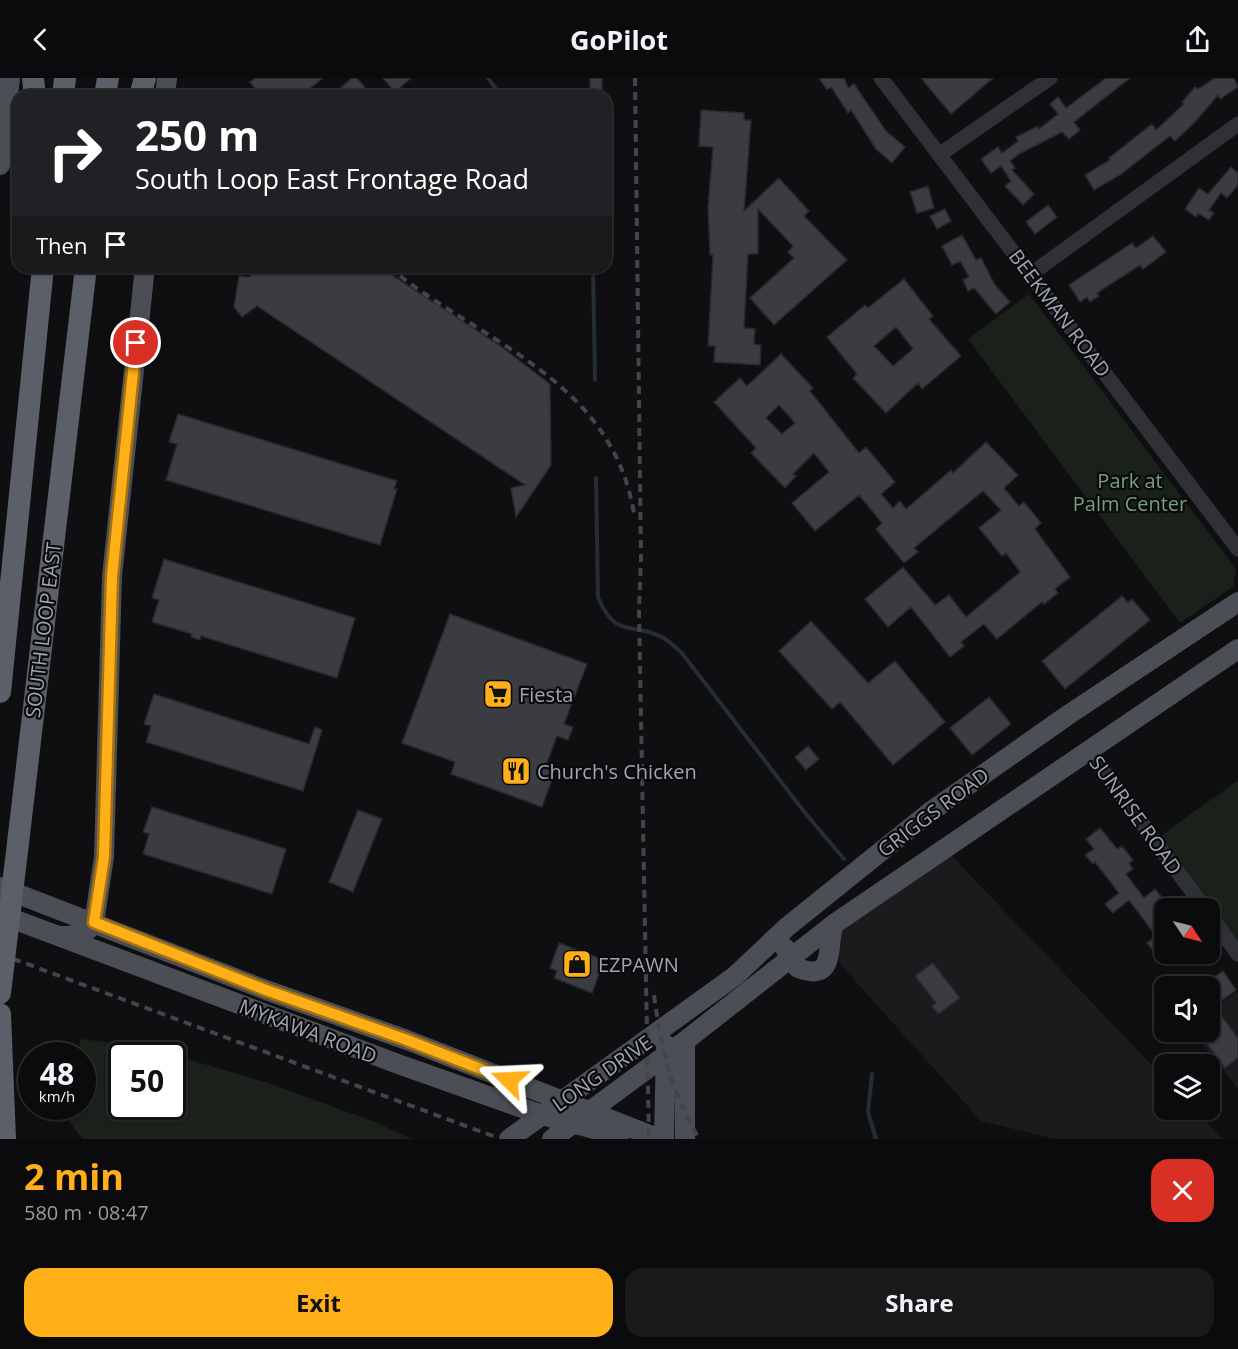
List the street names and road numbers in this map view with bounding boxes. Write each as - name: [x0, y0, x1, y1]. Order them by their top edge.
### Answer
- street label: BEEKMAN ROAD: [1003, 244, 1117, 382]
- street label: SOUTH LOOP EAST: [19, 541, 67, 719]
- street label: SUNRISE ROAD: [1084, 750, 1188, 880]
- street label: GRIGGS ROAD: [872, 761, 994, 863]
- street label: MYKAWA ROAD: [235, 992, 381, 1070]
- street label: LONG DRIVE: [547, 1029, 657, 1117]

